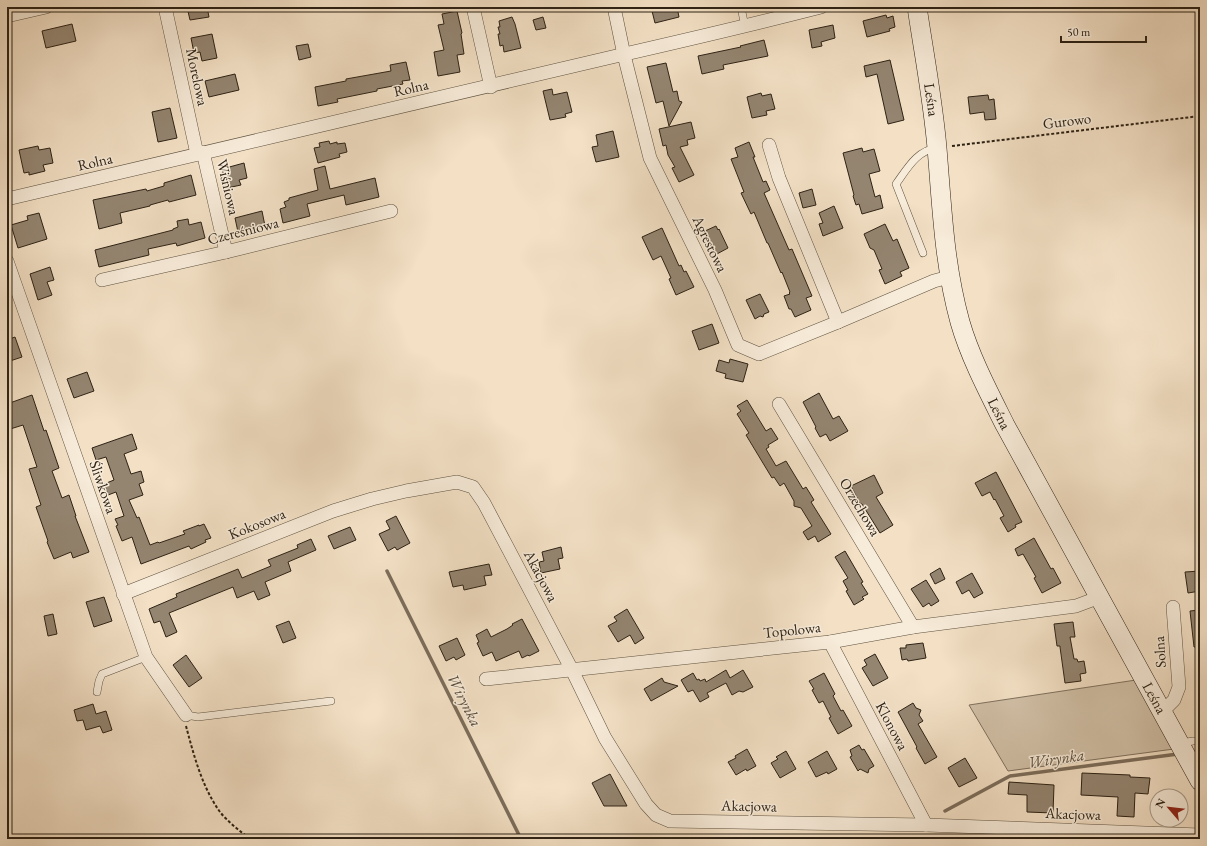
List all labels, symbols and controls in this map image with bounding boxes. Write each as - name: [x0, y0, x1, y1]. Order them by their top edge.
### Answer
- scale bar: [1061, 18, 1146, 44]
- text: 50 m: [1067, 24, 1091, 40]
- street label: Morelowa: [182, 46, 213, 107]
- street label: Rolna: [392, 74, 430, 101]
- street label: Leśna: [920, 82, 944, 118]
- street label: Gurowo: [1042, 108, 1092, 133]
- street label: Rolna: [76, 148, 114, 175]
- street label: Wiśniowa: [213, 157, 244, 217]
- street label: Agrestowa: [688, 212, 732, 275]
- street label: Czereśniowa: [205, 213, 280, 249]
- street label: Leśna: [984, 394, 1016, 433]
- street label: Śliwkowa: [86, 458, 121, 516]
- street label: Orzechowa: [836, 474, 885, 539]
- street label: Kokosowa: [225, 503, 288, 544]
- street label: Akacjowa: [519, 546, 563, 605]
- street label: Topolowa: [762, 617, 822, 642]
- street label: Solna: [1149, 636, 1170, 669]
- water label: Wirynka: [442, 670, 487, 730]
- street label: Leśna: [1139, 678, 1171, 717]
- street label: Klonowa: [872, 698, 913, 753]
- water label: Wirynka: [1026, 744, 1086, 773]
- north arrow: [1149, 788, 1189, 828]
- street label: Akacjowa: [720, 795, 777, 815]
- text: N: [1152, 796, 1168, 811]
- street label: Akacjowa: [1044, 803, 1101, 824]

